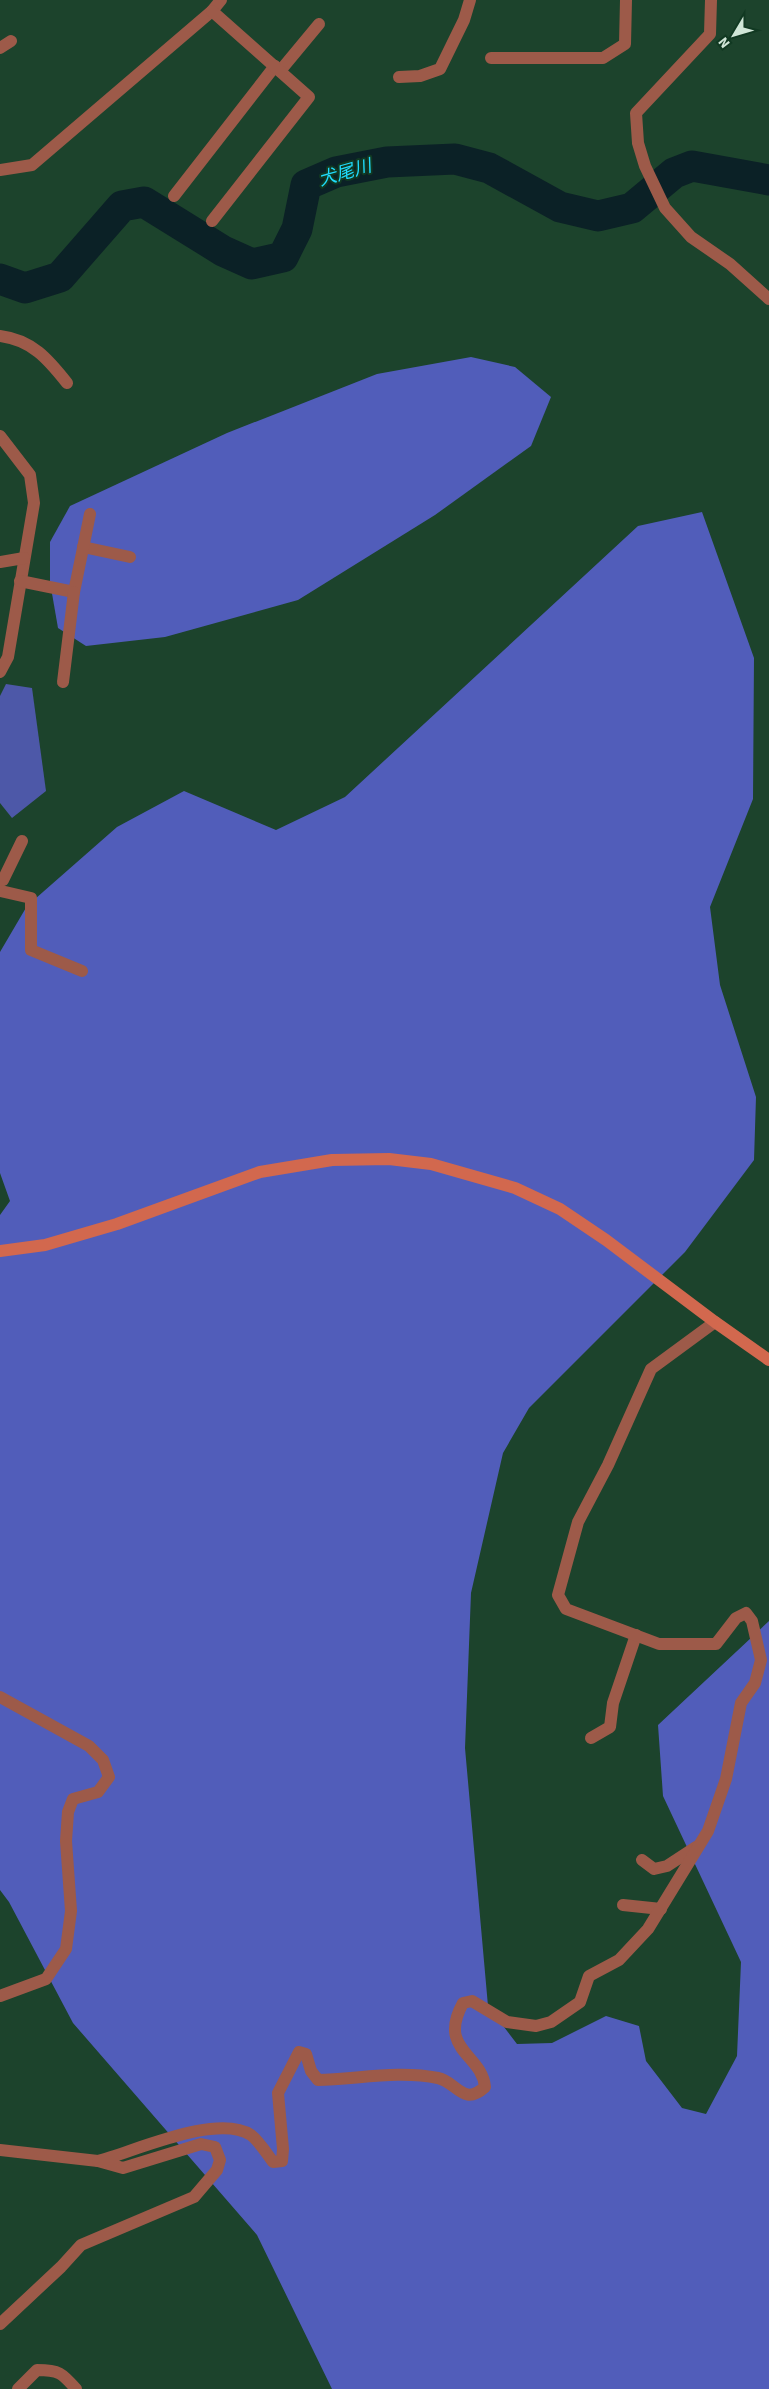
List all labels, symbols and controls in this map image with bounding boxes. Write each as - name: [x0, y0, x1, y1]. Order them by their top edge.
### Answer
- north arrow: [709, 10, 759, 60]
- text: N: [714, 33, 735, 52]
- water label: 犬尾川: [316, 153, 376, 192]

